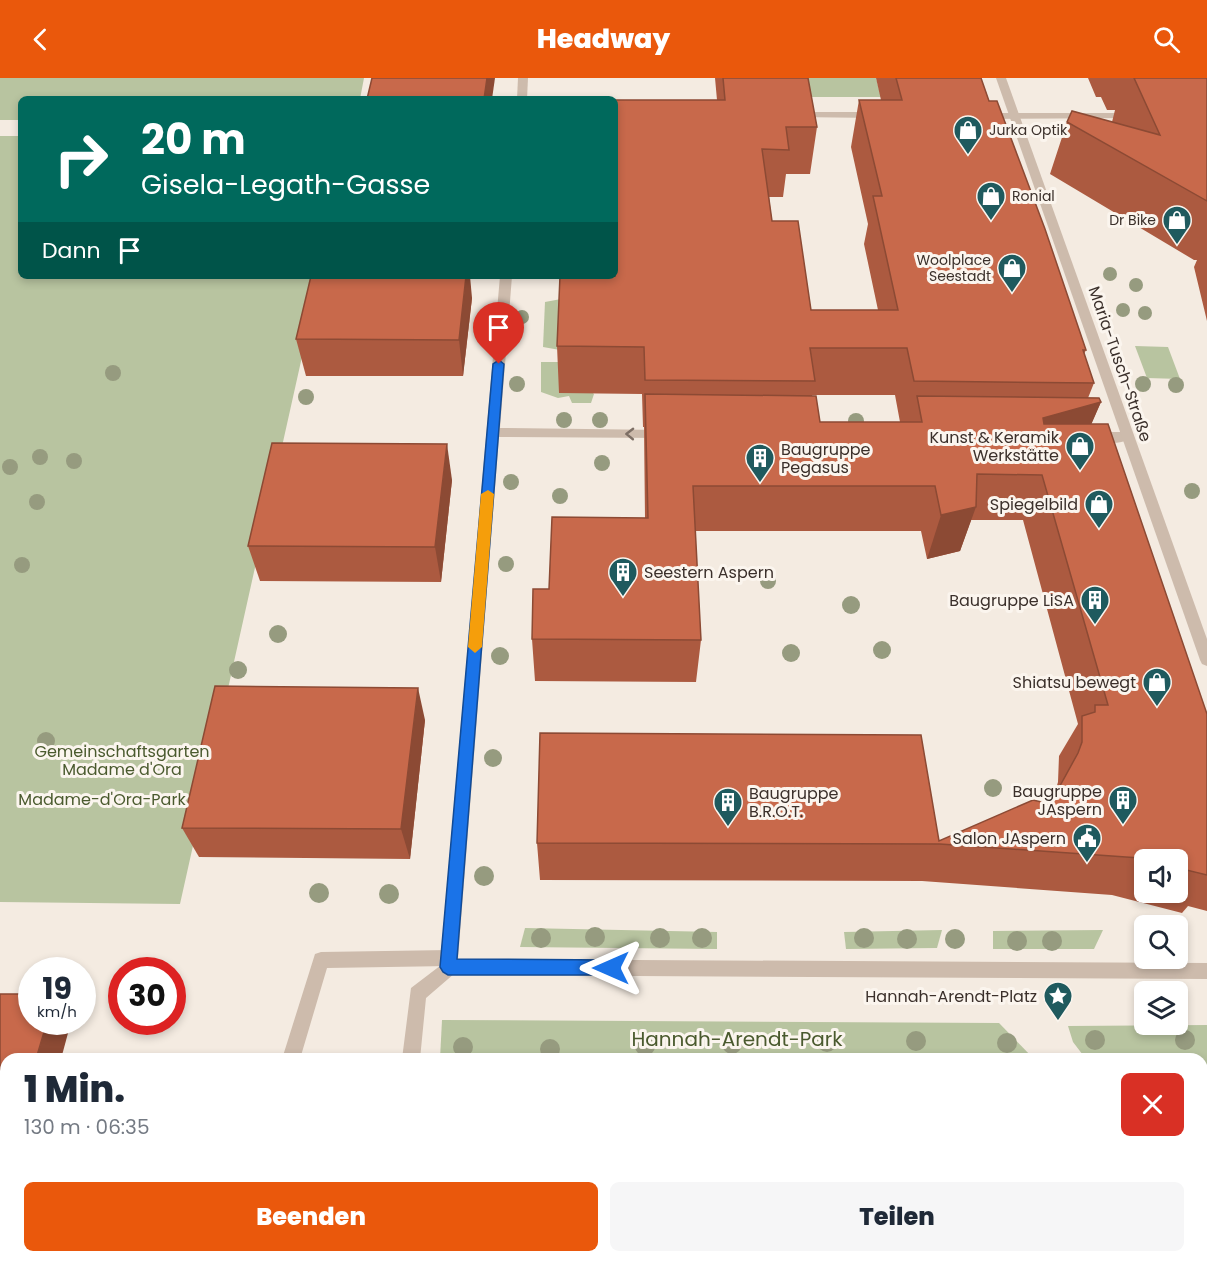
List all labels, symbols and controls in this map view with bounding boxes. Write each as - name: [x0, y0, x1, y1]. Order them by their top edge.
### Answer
- text: Headway: [537, 20, 670, 57]
- icon: back: [24, 23, 57, 56]
- icon: search: [1150, 23, 1183, 56]
- text: 20 m: [141, 110, 246, 169]
- shop icon: Jurka Optik: [952, 114, 984, 156]
- icon: right: [42, 120, 120, 198]
- place label: Jurka Optik: [989, 120, 1068, 140]
- text: Gisela-Legath-Gasse: [141, 166, 430, 203]
- shop icon: Ronial: [975, 180, 1007, 222]
- place label: Ronial: [1012, 186, 1055, 206]
- shop icon: Dr Bike: [1161, 204, 1193, 246]
- place label: Dr Bike: [1109, 210, 1156, 230]
- icon: arrive: [113, 234, 146, 267]
- text: Dann: [42, 235, 101, 266]
- place label: Woolplace Seestadt: [916, 250, 991, 286]
- shop icon: Woolplace Seestadt: [996, 252, 1028, 294]
- street label: Maria-Tusch-Straße: [1083, 283, 1157, 445]
- pin: [473, 302, 524, 364]
- icon: arrive: [482, 311, 515, 344]
- place label: Kunst & Keramik Werkstätte: [929, 426, 1060, 467]
- one-way arrow: [626, 427, 635, 440]
- shop icon: Kunst & Keramik Werkstätte: [1064, 430, 1096, 472]
- place label: Baugruppe Pegasus: [781, 438, 871, 479]
- building icon: Baugruppe Pegasus: [744, 442, 776, 484]
- shop icon: Spiegelbild: [1083, 488, 1115, 530]
- place label: Spiegelbild: [990, 493, 1078, 516]
- building icon: Seestern Aspern: [607, 556, 639, 598]
- place label: Seestern Aspern: [644, 561, 774, 584]
- building icon: Baugruppe LiSA: [1079, 584, 1111, 626]
- place label: Baugruppe LiSA: [949, 589, 1074, 612]
- shop icon: Shiatsu bewegt: [1141, 666, 1173, 708]
- place label: Shiatsu bewegt: [1013, 671, 1136, 694]
- park label: Gemeinschaftsgarten Madame d'Ora: [34, 740, 210, 781]
- place label: Baugruppe JAspern: [1013, 780, 1102, 821]
- place label: Baugruppe B.R.O.T.: [749, 782, 839, 823]
- building icon: Baugruppe JAspern: [1107, 784, 1139, 826]
- building icon: Baugruppe B.R.O.T.: [712, 786, 744, 828]
- park label: Madame-d'Ora-Park: [18, 788, 186, 811]
- public building icon: Salon JAspern: [1071, 822, 1103, 864]
- place label: Salon JAspern: [953, 827, 1066, 850]
- map controls: [1134, 849, 1188, 1035]
- button: sound: [1134, 849, 1188, 903]
- button: search: [1134, 915, 1188, 969]
- position arrow: [579, 936, 643, 1000]
- speed limit sign: 30: [108, 957, 186, 1035]
- text: 19: [42, 967, 72, 1010]
- place icon: Hannah-Arendt-Platz: [1042, 980, 1074, 1022]
- button: layers: [1134, 981, 1188, 1035]
- place label: Hannah-Arendt-Platz: [865, 985, 1037, 1008]
- text: km/h: [37, 1001, 77, 1022]
- park label: Hannah-Arendt-Park: [631, 1025, 843, 1053]
- text: 1 Min.: [24, 1064, 125, 1115]
- button: close: [1121, 1073, 1184, 1136]
- text: 130 m · 06:35: [24, 1113, 149, 1141]
- button: Beenden: [24, 1182, 598, 1251]
- button: Teilen: [610, 1182, 1184, 1251]

